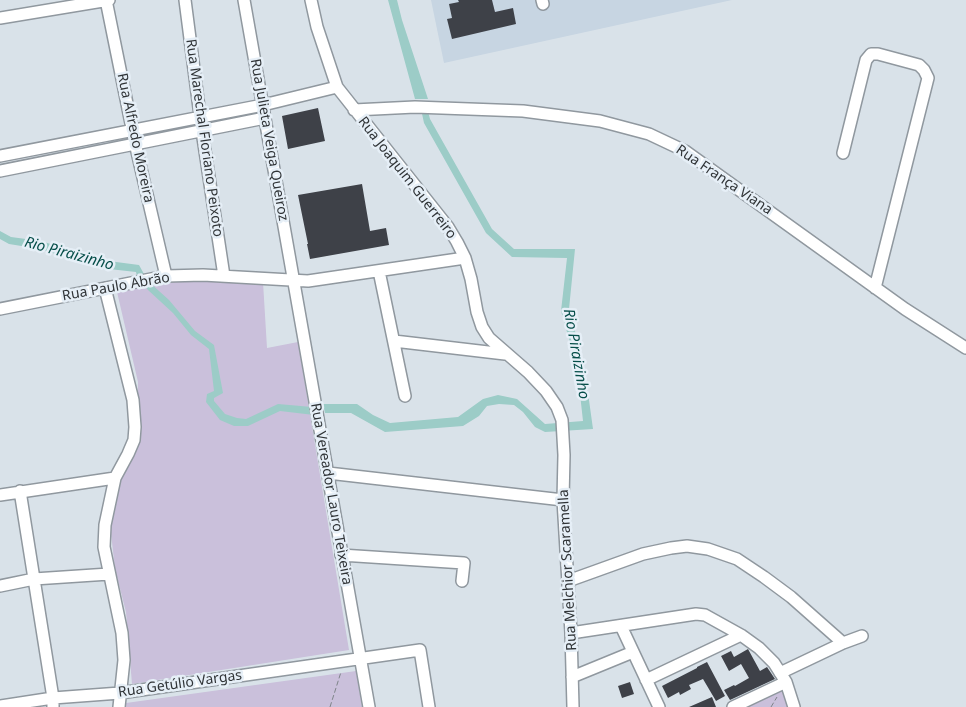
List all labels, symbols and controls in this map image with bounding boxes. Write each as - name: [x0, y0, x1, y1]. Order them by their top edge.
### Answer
- street label: Rua Marechal Floriano Peixoto: [182, 38, 226, 238]
- street label: Rua Julieta Veiga Queiroz: [246, 58, 292, 222]
- street label: Rua Alfredo Moreira: [113, 72, 157, 204]
- street label: Rua Joaquim Guerreiro: [354, 114, 460, 242]
- street label: Rua França Viana: [673, 142, 775, 218]
- water label: Rio Piraizinho: [22, 233, 116, 275]
- street label: Rua Paulo Abrão: [61, 269, 171, 305]
- water label: Rio Piraizinho: [559, 307, 593, 401]
- street label: Rua Vereador Lauro Teixeira: [307, 402, 355, 586]
- street label: Rua Melchior Scaramella: [555, 489, 581, 651]
- street label: Rua Getúlio Vargas: [117, 667, 243, 701]

